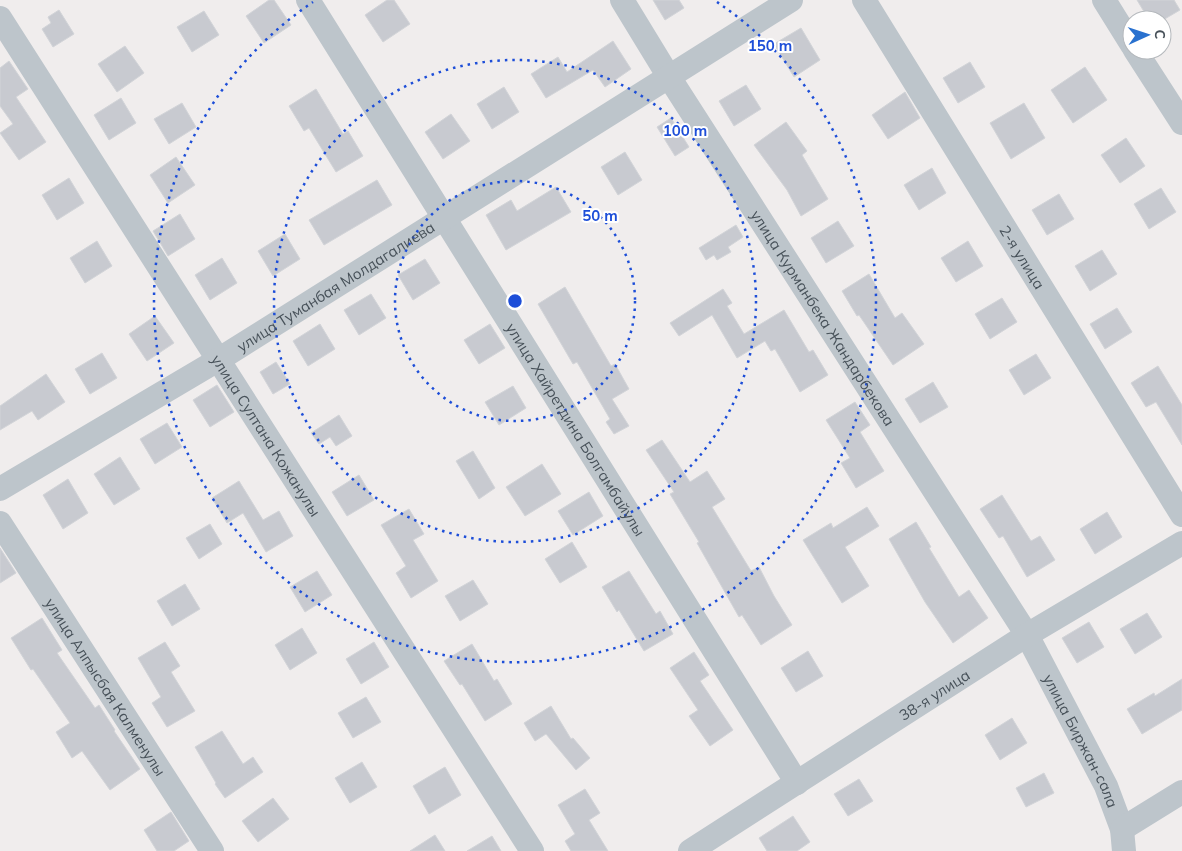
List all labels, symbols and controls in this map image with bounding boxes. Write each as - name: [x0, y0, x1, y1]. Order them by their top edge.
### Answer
- north arrow: [1122, 10, 1172, 60]
- text: С: [1151, 29, 1169, 40]
- text: 150 m: [748, 36, 792, 55]
- text: 100 m: [663, 121, 707, 140]
- text: 50 m: [582, 206, 618, 225]
- street label: улица Курманбека Жандарбекова: [747, 206, 900, 429]
- street label: улица Туманбая Молдагалиева: [233, 217, 438, 355]
- street label: 2-я улица: [996, 222, 1049, 292]
- centre of rings: [506, 292, 524, 310]
- street label: улица Хайретдина Болгамбайулы: [502, 319, 650, 539]
- street label: улица Султана Кожанулы: [208, 351, 325, 520]
- street label: улица Алпысбая Калменулы: [41, 594, 170, 779]
- street label: 38-я улица: [895, 665, 973, 724]
- street label: улица Биржан-сала: [1039, 671, 1123, 810]

